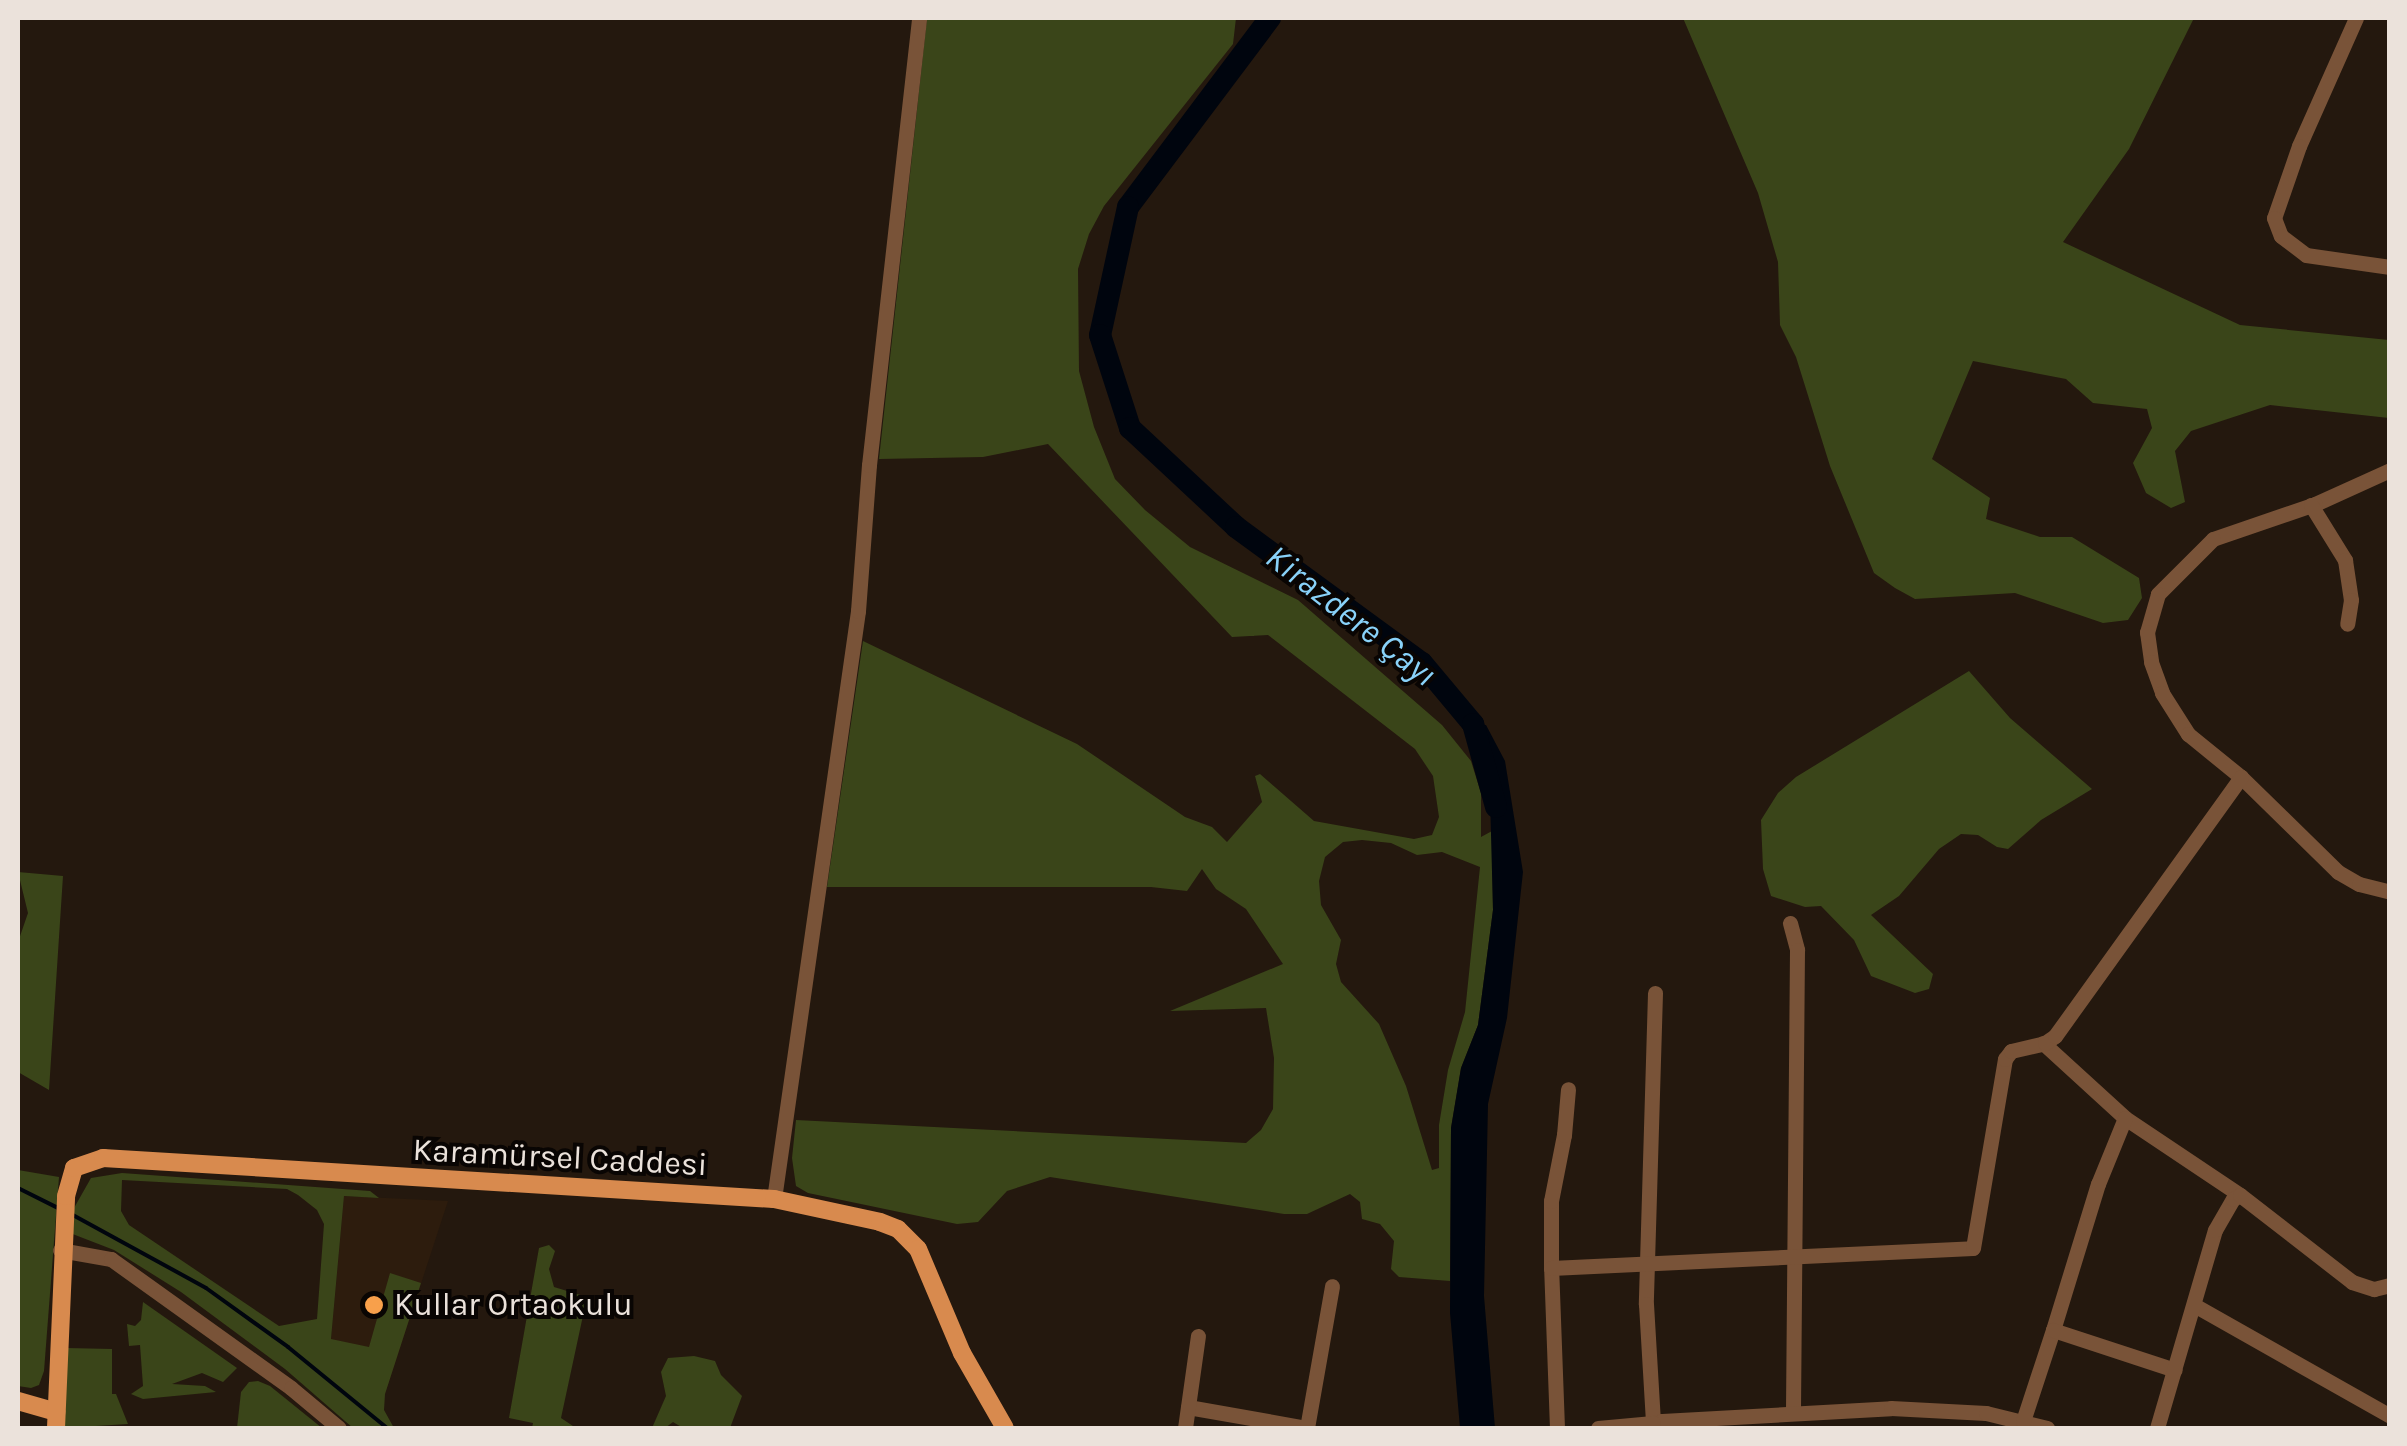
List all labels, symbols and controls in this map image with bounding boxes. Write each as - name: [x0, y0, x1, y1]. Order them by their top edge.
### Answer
- water label: Kirazdere Çayı: [1257, 536, 1445, 696]
- street label: Karamürsel Caddesi: [412, 1131, 708, 1185]
- place label: Kullar Ortaokulu: [394, 1286, 633, 1324]
- marker: Kullar Ortaokulu: [363, 1294, 385, 1316]

